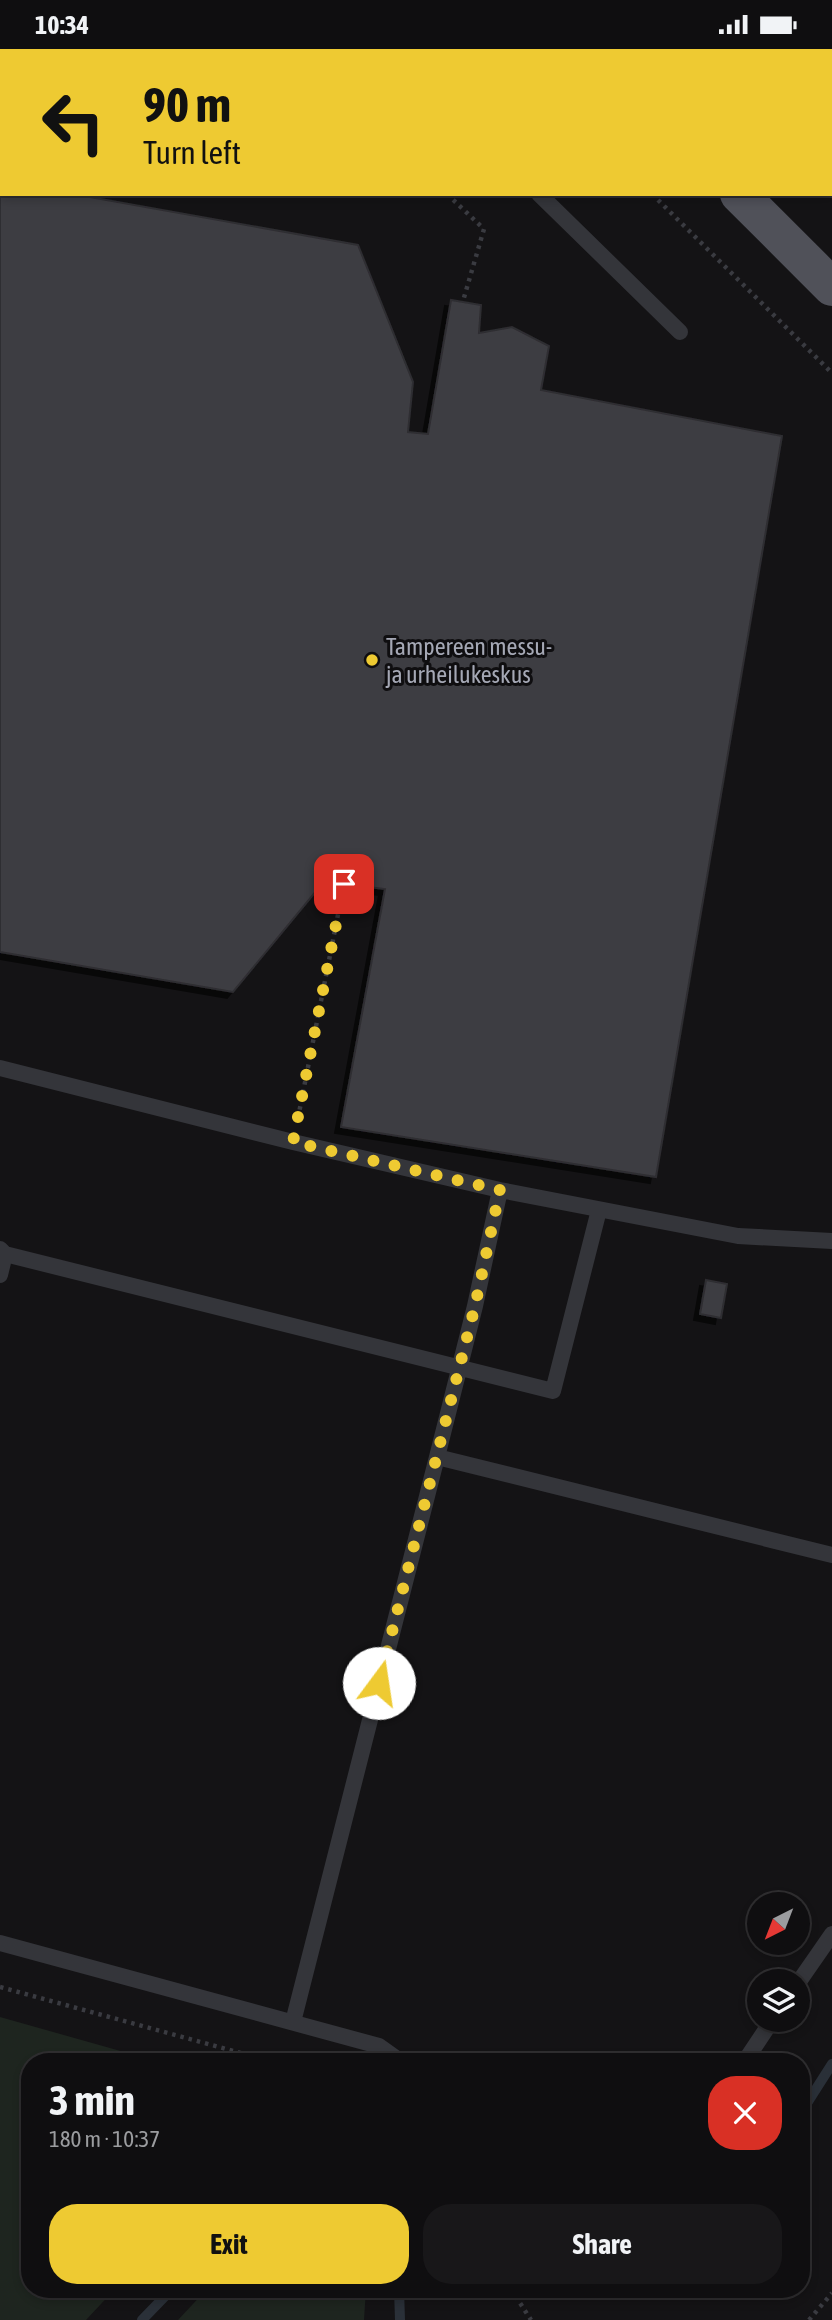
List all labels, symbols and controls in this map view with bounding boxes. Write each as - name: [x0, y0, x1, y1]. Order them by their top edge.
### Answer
- text: 10:34: [35, 10, 89, 40]
- text: 90 m: [143, 76, 231, 132]
- icon: left: [28, 77, 119, 168]
- text: Turn left: [143, 134, 241, 171]
- place label: Tampereen messu- ja urheilukeskus: [385, 633, 552, 688]
- marker: Tampereen messu- ja urheilukeskus: [364, 652, 380, 668]
- pin: [314, 854, 374, 914]
- icon: arrive: [325, 865, 363, 903]
- position arrow: [342, 1646, 416, 1720]
- north arrow: [747, 1892, 810, 1955]
- map controls: [747, 1892, 810, 2032]
- button: layers: [747, 1969, 810, 2032]
- text: 3 min: [49, 2076, 135, 2124]
- button: close: [708, 2076, 782, 2150]
- text: 180 m · 10:37: [49, 2126, 160, 2152]
- button: Exit: [49, 2204, 409, 2284]
- button: Share: [423, 2204, 782, 2284]

